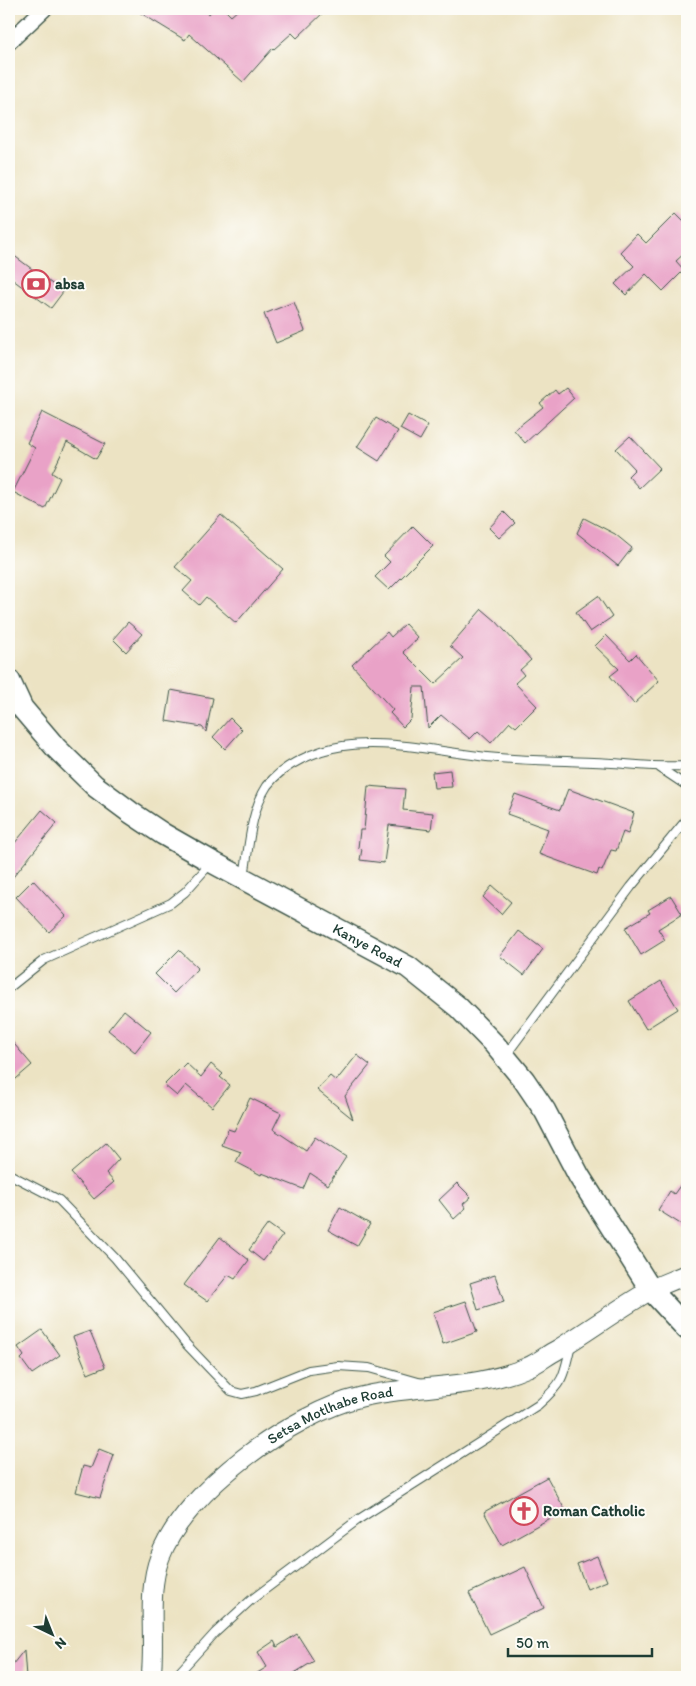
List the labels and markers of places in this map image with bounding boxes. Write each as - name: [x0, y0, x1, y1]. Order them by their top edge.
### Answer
- bank icon: absa: [21, 269, 51, 299]
- place label: absa: [55, 275, 85, 293]
- church icon: Roman Catholic: [509, 1496, 539, 1526]
- place label: Roman Catholic: [543, 1502, 645, 1520]

